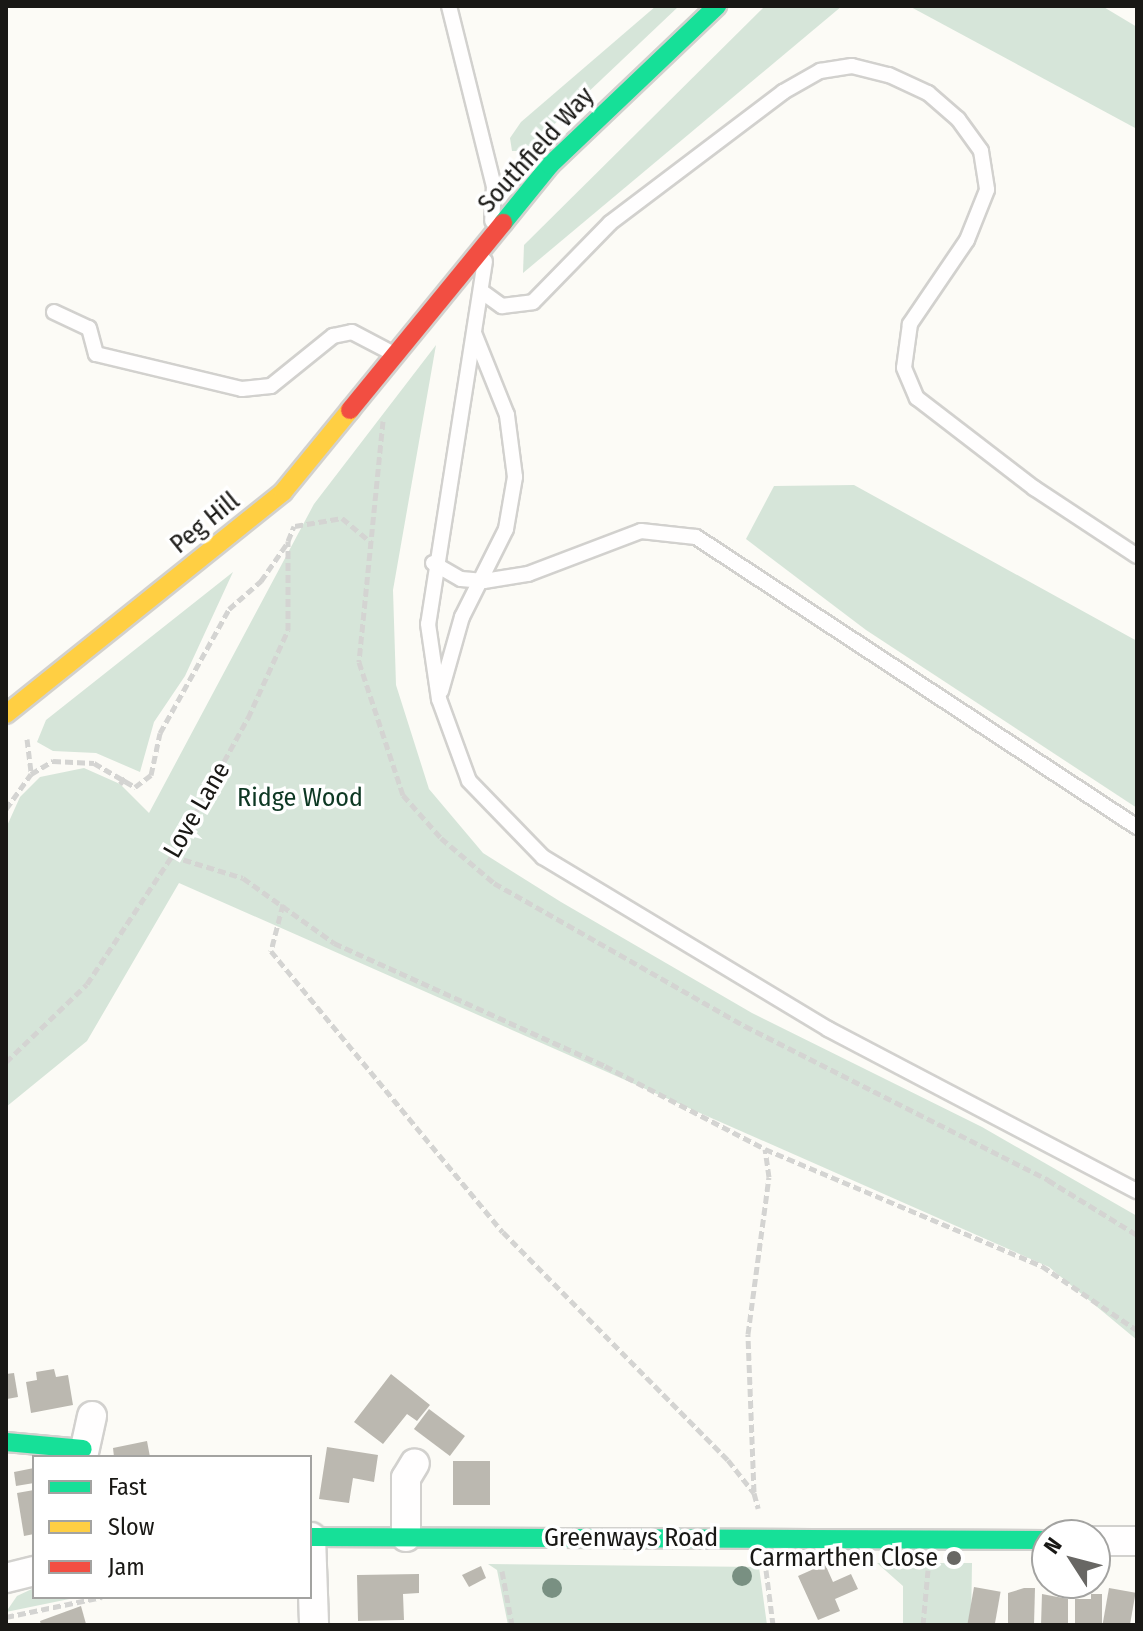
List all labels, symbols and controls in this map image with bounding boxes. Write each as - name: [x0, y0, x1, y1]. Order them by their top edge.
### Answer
- street label: Southfield Way: [471, 81, 601, 219]
- street label: Peg Hill: [164, 486, 246, 560]
- street label: Love Lane: [157, 756, 237, 864]
- park label: Ridge Wood: [237, 782, 363, 814]
- legend: [32, 1455, 312, 1599]
- text: Fast: [108, 1473, 147, 1501]
- text: Slow: [108, 1513, 154, 1541]
- north arrow: [1031, 1519, 1111, 1599]
- street label: Greenways Road: [544, 1522, 718, 1554]
- text: N: [1038, 1533, 1068, 1559]
- place label: Carmarthen Close: [749, 1542, 938, 1574]
- marker: Carmarthen Close: [945, 1549, 963, 1567]
- text: Jam: [108, 1553, 145, 1581]

